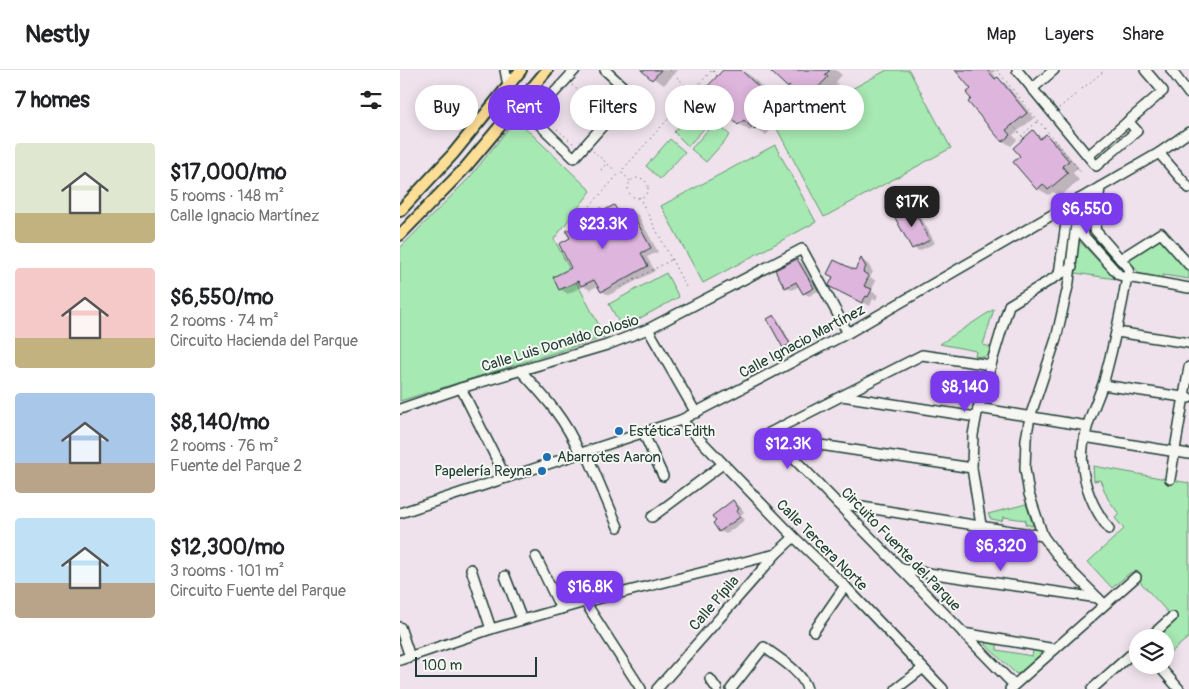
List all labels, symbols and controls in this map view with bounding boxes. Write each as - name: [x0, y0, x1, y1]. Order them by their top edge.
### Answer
- text: Nestly: [25, 20, 89, 49]
- text: Map: [987, 23, 1016, 46]
- text: Layers: [1044, 23, 1094, 46]
- text: Share: [1122, 23, 1164, 46]
- chip: Buy: [415, 85, 478, 130]
- chip: Rent: [488, 85, 560, 130]
- chip: Filters: [570, 85, 655, 130]
- chip: New: [665, 85, 734, 130]
- chip: Apartment: [744, 85, 864, 130]
- icon: filters: [357, 86, 385, 114]
- text: 7 homes: [15, 87, 90, 114]
- text: $17,000/mo: [170, 159, 287, 186]
- icon: home: [55, 163, 115, 223]
- text: 5 rooms · 148 m²: [170, 186, 284, 206]
- pin: $17K: [882, 186, 942, 228]
- text: $17K: [895, 192, 929, 212]
- pin: $6,550: [1046, 192, 1128, 235]
- text: $6,550: [1062, 199, 1112, 219]
- text: Calle Ignacio Martínez: [170, 206, 319, 226]
- pin: $23.3K: [562, 208, 644, 250]
- text: $23.3K: [579, 214, 627, 234]
- text: $6,550/mo: [170, 284, 274, 311]
- icon: home: [55, 288, 115, 348]
- street label: Calle Ignacio Martínez: [736, 300, 869, 383]
- street label: Calle Luis Donaldo Colosio: [479, 310, 641, 376]
- text: 2 rooms · 74 m²: [170, 311, 279, 331]
- text: Circuito Hacienda del Parque: [170, 331, 358, 351]
- pin: $8,140: [924, 370, 1006, 413]
- text: $8,140: [941, 377, 989, 397]
- text: $8,140/mo: [170, 409, 270, 436]
- icon: home: [55, 413, 115, 473]
- place label: Estética Edith: [629, 422, 715, 441]
- marker: Estética Edith: [613, 425, 625, 437]
- pin: $12.3K: [747, 428, 829, 470]
- text: $12.3K: [765, 434, 811, 454]
- text: 2 rooms · 76 m²: [170, 436, 279, 456]
- place label: Abarrotes Aaron: [557, 448, 661, 467]
- marker: Abarrotes Aaron: [541, 451, 553, 463]
- text: Fuente del Parque 2: [170, 456, 302, 476]
- place label: Papelería Reyna: [434, 462, 532, 481]
- marker: Papelería Reyna: [536, 465, 548, 477]
- street label: Circuito Fuente del Parque: [837, 483, 965, 616]
- street label: Calle Tercera Norte: [772, 496, 872, 596]
- pin: $6,320: [960, 530, 1042, 572]
- text: $12,300/mo: [170, 534, 285, 561]
- text: $6,320: [976, 536, 1026, 556]
- icon: home: [55, 538, 115, 598]
- text: 3 rooms · 101 m²: [170, 561, 284, 581]
- pin: $16.8K: [549, 570, 631, 613]
- street label: Calle Pípila: [685, 572, 743, 635]
- text: $16.8K: [567, 577, 613, 597]
- text: Circuito Fuente del Parque: [170, 581, 346, 601]
- map controls: [1129, 629, 1174, 674]
- button: layers: [1129, 629, 1174, 674]
- scale bar: [415, 654, 538, 677]
- text: 100 m: [422, 657, 462, 674]

